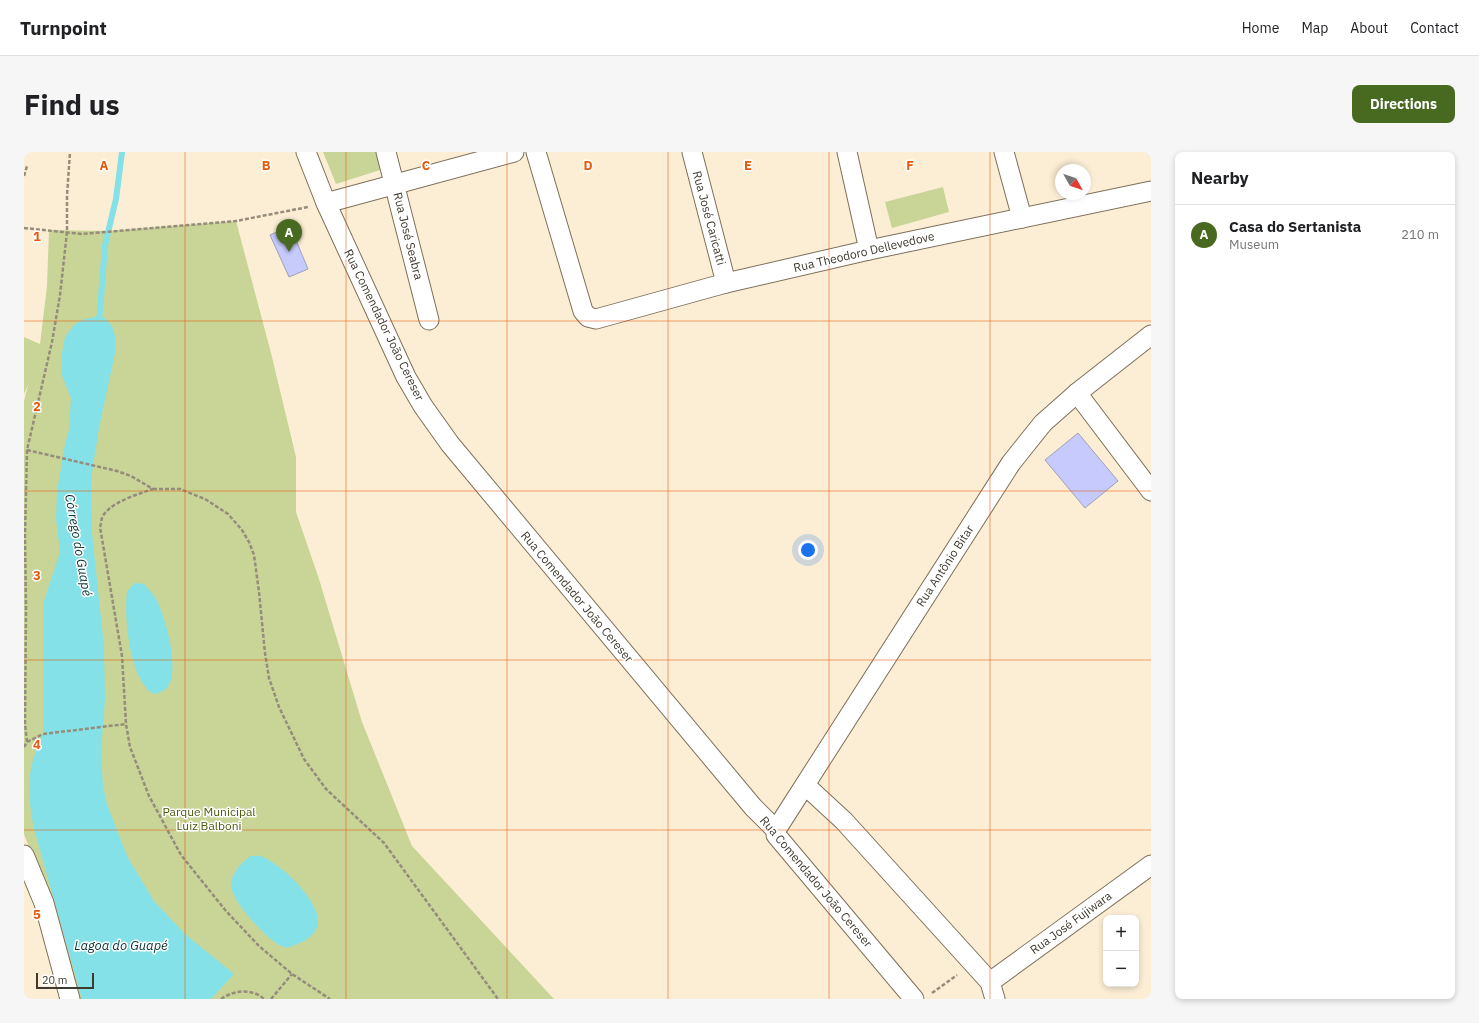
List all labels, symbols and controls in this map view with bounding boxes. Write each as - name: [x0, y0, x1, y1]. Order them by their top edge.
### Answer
- text: Turnpoint: [20, 16, 107, 40]
- text: Home: [1242, 19, 1279, 37]
- text: Map: [1301, 19, 1328, 37]
- text: About: [1350, 19, 1388, 37]
- text: Contact: [1410, 19, 1459, 37]
- button: Directions: [1352, 85, 1455, 123]
- text: Find us: [24, 86, 120, 123]
- text: A: [100, 157, 109, 174]
- text: B: [262, 157, 271, 174]
- text: C: [422, 157, 431, 174]
- text: D: [583, 157, 593, 174]
- text: E: [744, 157, 752, 174]
- text: F: [906, 157, 914, 174]
- north arrow: [1055, 164, 1091, 200]
- text: Nearby: [1191, 167, 1249, 189]
- street label: Rua José Caricatti: [690, 169, 729, 267]
- street label: Rua José Seabra: [390, 191, 427, 282]
- text: Casa do Sertanista: [1229, 217, 1361, 236]
- pin: A: [276, 219, 302, 252]
- text: A: [1200, 226, 1208, 243]
- text: 210 m: [1401, 226, 1439, 243]
- text: 1: [33, 228, 41, 245]
- street label: Rua Theodoro Dellevedove: [792, 228, 936, 275]
- text: Museum: [1229, 236, 1279, 253]
- street label: Rua Comendador João Cereser: [341, 247, 428, 404]
- text: 2: [33, 398, 41, 415]
- water label: Córrego do Guapé: [61, 493, 96, 598]
- street label: Rua Antônio Bitar: [913, 522, 977, 609]
- street label: Rua Comendador João Cereser: [518, 528, 637, 666]
- your location: [798, 540, 818, 560]
- text: 3: [33, 567, 41, 584]
- text: 4: [33, 736, 41, 753]
- park label: Parque Municipal Luiz Balboni: [162, 804, 256, 833]
- street label: Rua Comendador João Cereser: [757, 813, 876, 951]
- street label: Rua José Fujiwara: [1027, 888, 1115, 957]
- text: 5: [33, 906, 41, 923]
- map controls: [1103, 915, 1139, 987]
- button: +: [1103, 915, 1139, 951]
- water label: Lagoa do Guapé: [74, 937, 168, 954]
- button: −: [1103, 951, 1139, 987]
- scale bar: [36, 971, 94, 990]
- text: 20 m: [42, 973, 67, 987]

